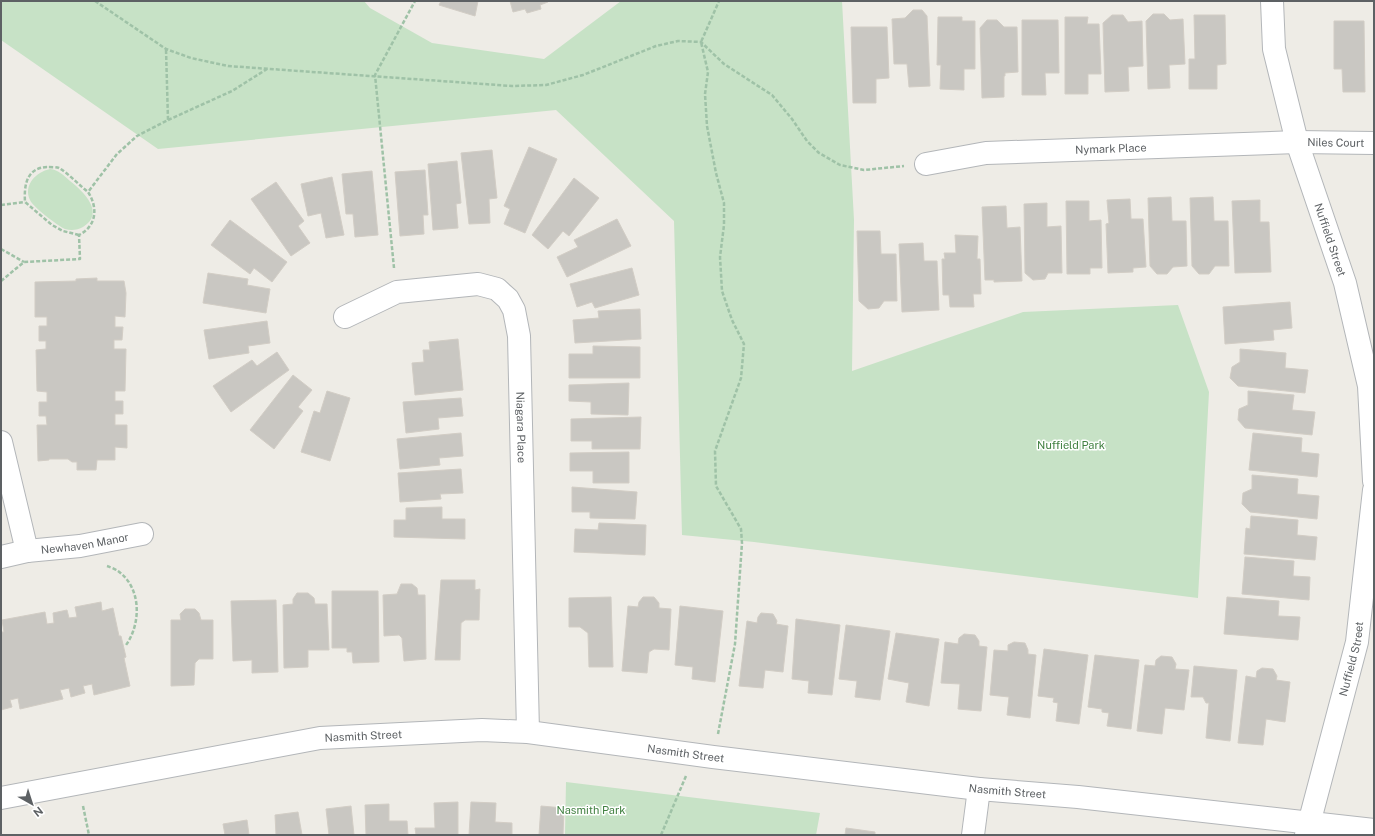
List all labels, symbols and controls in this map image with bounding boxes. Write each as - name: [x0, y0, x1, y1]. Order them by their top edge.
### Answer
- street label: Niles Court: [1307, 136, 1364, 149]
- street label: Nymark Place: [1075, 141, 1147, 156]
- street label: Nuffield Street: [1312, 202, 1348, 278]
- street label: Niagara Place: [514, 392, 528, 463]
- park label: Nuffield Park: [1037, 439, 1105, 451]
- street label: Newhaven Manor: [40, 531, 130, 556]
- street label: Nuffield Street: [1337, 621, 1365, 698]
- street label: Nasmith Street: [324, 728, 402, 744]
- street label: Nasmith Street: [646, 742, 725, 764]
- street label: Nasmith Street: [968, 782, 1047, 800]
- north arrow: [12, 784, 52, 824]
- text: N: [31, 804, 45, 819]
- park label: Nasmith Park: [557, 804, 625, 816]

